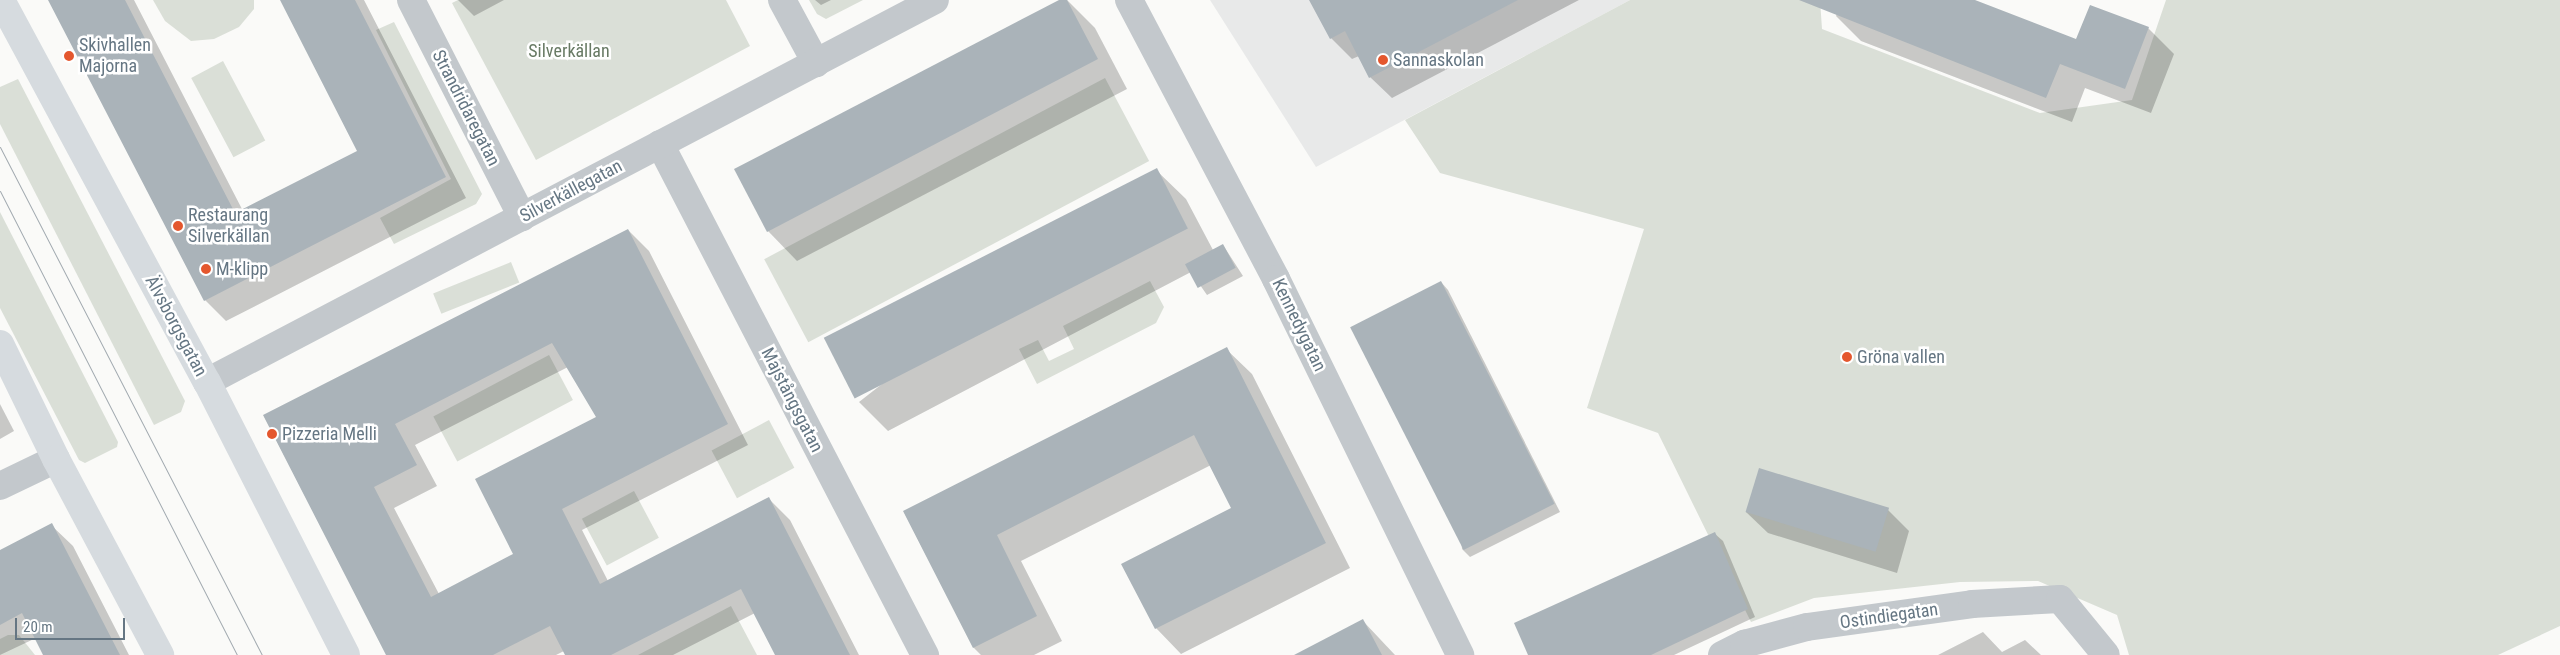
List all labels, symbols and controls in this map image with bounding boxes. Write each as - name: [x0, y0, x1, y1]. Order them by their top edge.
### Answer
- place label: Skivhallen Majorna: [79, 35, 151, 78]
- park label: Silverkällan: [528, 40, 610, 62]
- street label: Strandridaregatan: [428, 46, 504, 170]
- place label: Sannaskolan: [1393, 49, 1484, 71]
- marker: Skivhallen Majorna: [63, 50, 75, 62]
- marker: Sannaskolan: [1377, 54, 1389, 66]
- street label: Silverkällegatan: [516, 155, 626, 227]
- place label: Restaurang Silverkällan: [188, 205, 269, 248]
- marker: Restaurang Silverkällan: [172, 220, 184, 232]
- place label: M-klipp: [216, 258, 268, 280]
- marker: M-klipp: [200, 263, 212, 275]
- street label: Älvsborgsgatan: [140, 272, 212, 380]
- street label: Kennedygatan: [1267, 275, 1331, 375]
- street label: Majstångsgatan: [756, 344, 828, 456]
- place label: Gröna vallen: [1857, 346, 1945, 368]
- marker: Gröna vallen: [1841, 351, 1853, 363]
- place label: Pizzeria Melli: [282, 423, 377, 445]
- marker: Pizzeria Melli: [266, 428, 278, 440]
- street label: Ostindiegatan: [1839, 598, 1939, 634]
- scale bar: [18, 608, 128, 640]
- text: 20 m: [23, 618, 53, 636]

